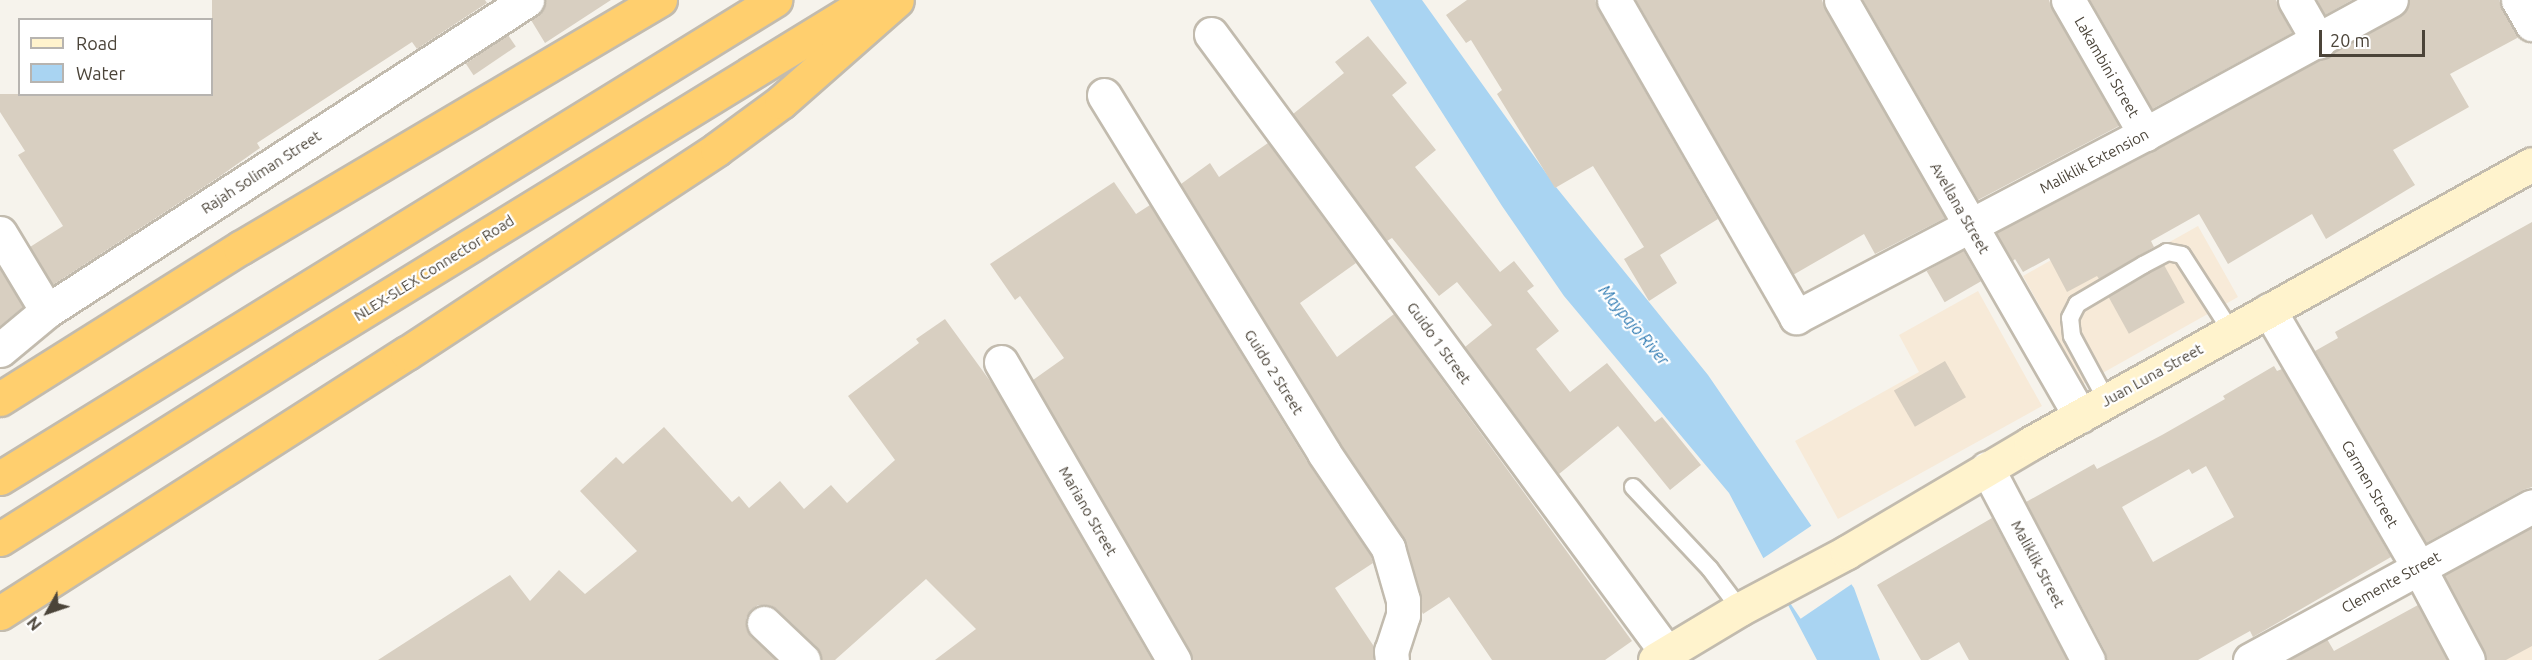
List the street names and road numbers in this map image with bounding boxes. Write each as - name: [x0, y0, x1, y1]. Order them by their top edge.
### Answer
- street label: Lakambini Street: [2071, 13, 2143, 121]
- street label: Maliklik Extension: [2036, 125, 2152, 197]
- street label: Rajah Soliman Street: [198, 127, 324, 217]
- street label: Avellana Street: [1927, 159, 1993, 257]
- street label: NLEX-SLEX Connector Road: [351, 211, 517, 325]
- street label: Guido 1 Street: [1403, 299, 1475, 387]
- street label: Guido 2 Street: [1241, 326, 1307, 418]
- street label: Juan Luna Street: [2098, 340, 2206, 410]
- street label: Carmen Street: [2338, 437, 2402, 531]
- street label: Mariano Street: [1055, 463, 1121, 559]
- street label: Maliklik Street: [2007, 517, 2069, 611]
- street label: Clemente Street: [2338, 547, 2444, 617]

